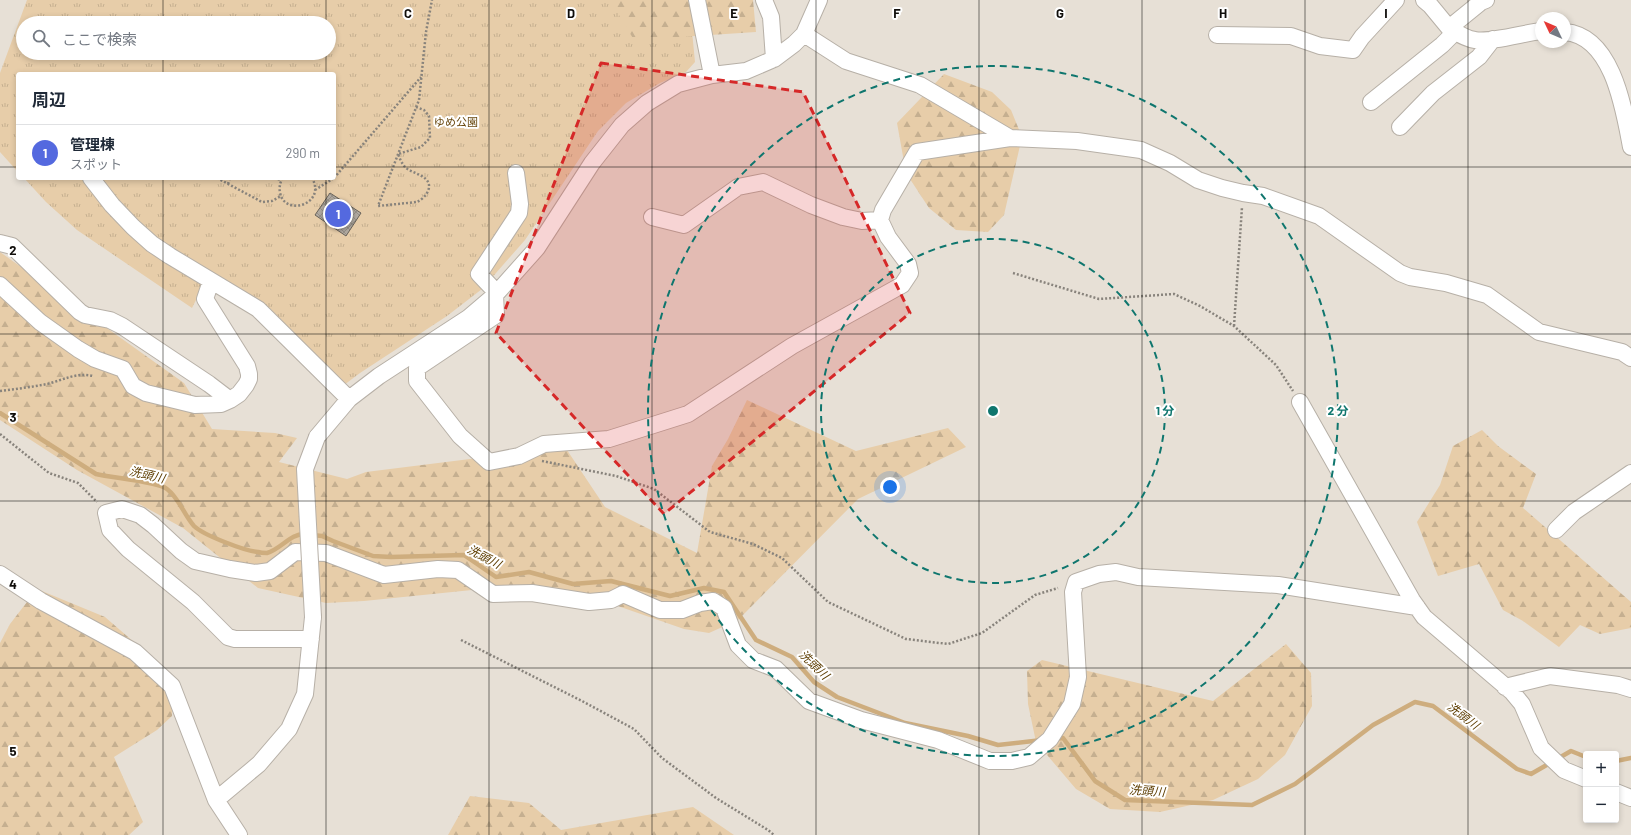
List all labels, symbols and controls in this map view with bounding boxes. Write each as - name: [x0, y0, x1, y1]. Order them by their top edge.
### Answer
- text: C: [404, 5, 412, 21]
- text: D: [567, 5, 575, 21]
- text: E: [730, 5, 738, 21]
- text: F: [893, 5, 901, 21]
- text: G: [1056, 5, 1064, 21]
- text: H: [1219, 5, 1227, 21]
- text: I: [1384, 5, 1388, 21]
- north arrow: [1535, 12, 1571, 48]
- search box: [16, 16, 336, 60]
- icon: search: [30, 27, 52, 49]
- text: ここで検索: [62, 30, 137, 48]
- text: 周辺: [32, 89, 66, 109]
- park label: ゆめ公園: [434, 115, 478, 128]
- text: 管理棟: [70, 135, 115, 153]
- text: 1: [43, 145, 47, 161]
- text: 290 m: [286, 145, 320, 161]
- text: スポット: [70, 156, 122, 172]
- pin: 1: [325, 199, 351, 229]
- text: 2: [9, 242, 17, 258]
- text: 1 分: [1156, 403, 1174, 417]
- text: 2 分: [1327, 403, 1349, 417]
- centre of rings: [986, 404, 1000, 418]
- text: 3: [9, 409, 17, 425]
- water label: 洗頭川: [128, 463, 168, 485]
- your location: [880, 477, 900, 497]
- water label: 洗頭川: [465, 541, 505, 572]
- text: 4: [9, 576, 17, 592]
- water label: 洗頭川: [797, 647, 834, 683]
- water label: 洗頭川: [1445, 699, 1484, 733]
- text: 5: [9, 743, 17, 759]
- map controls: [1583, 751, 1619, 823]
- button: +: [1583, 751, 1619, 787]
- water label: 洗頭川: [1129, 782, 1168, 798]
- button: −: [1583, 787, 1619, 823]

